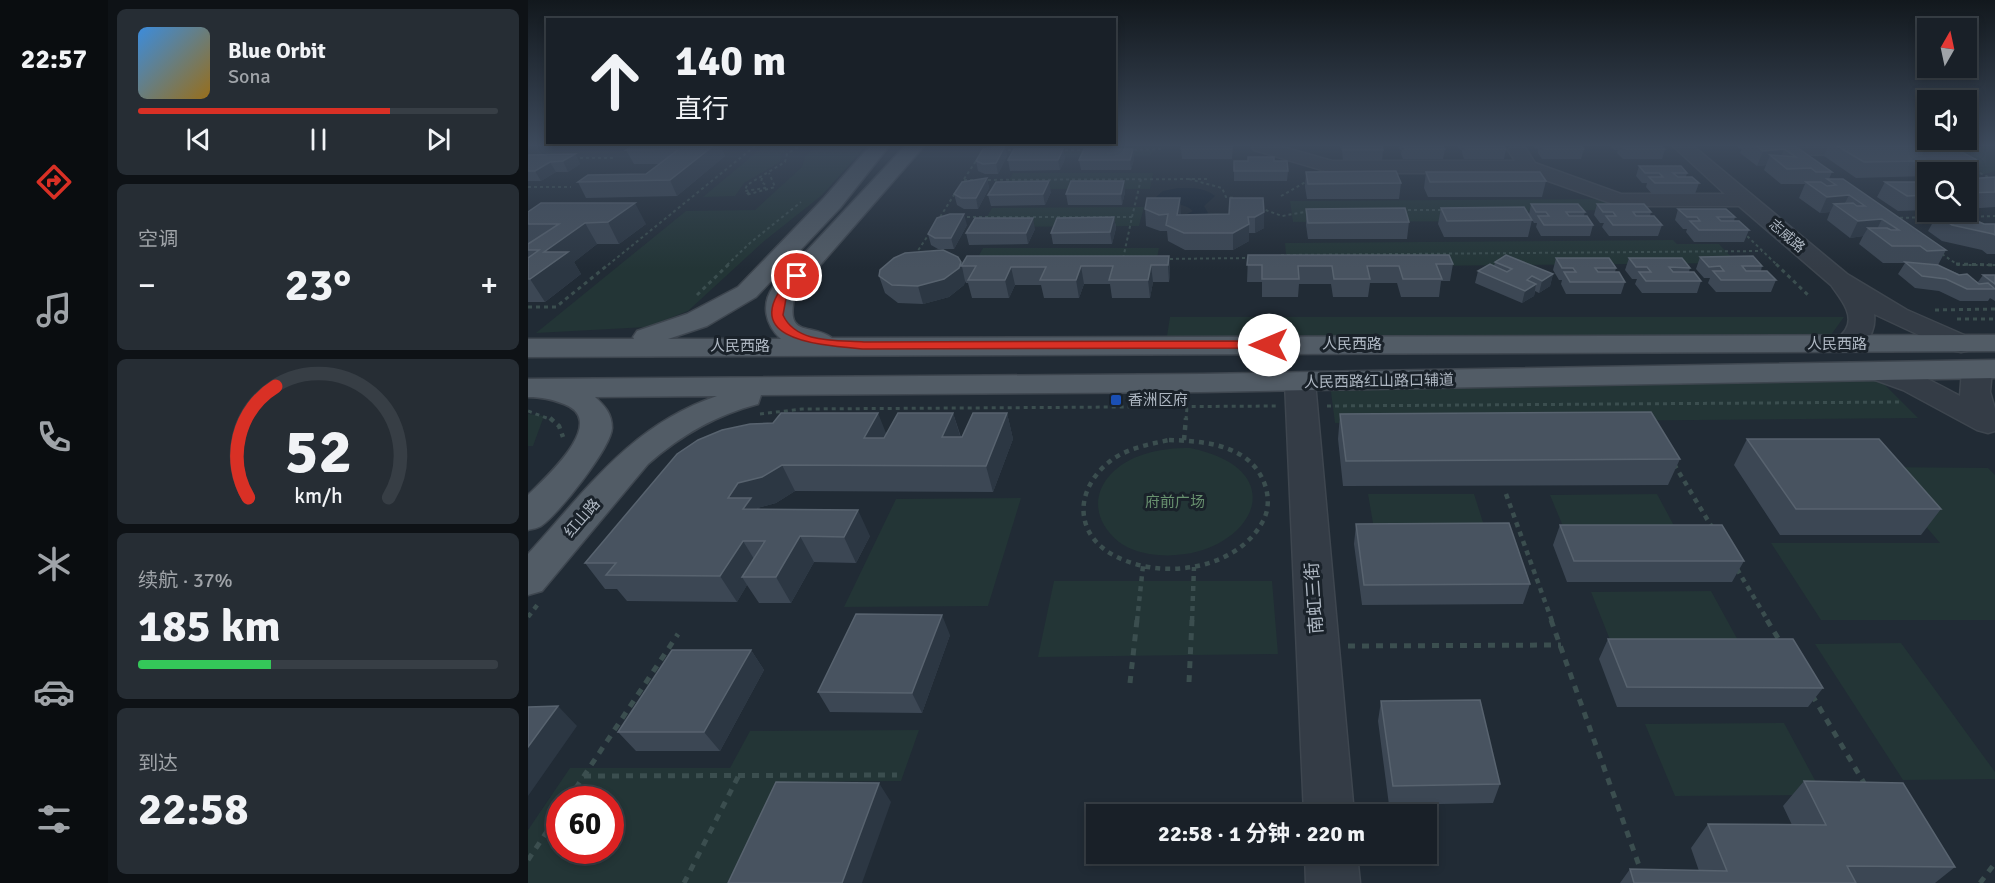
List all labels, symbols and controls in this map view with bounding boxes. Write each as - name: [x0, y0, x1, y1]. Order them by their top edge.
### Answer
- north arrow: [1917, 18, 1977, 78]
- map controls: [1917, 18, 1977, 222]
- text: 140 m: [675, 36, 786, 87]
- text: Blue Orbit: [228, 37, 326, 64]
- icon: ahead: [576, 42, 654, 120]
- text: 22:57: [21, 43, 87, 76]
- text: Sona: [228, 64, 271, 89]
- button: sound: [1917, 90, 1977, 150]
- text: 直行: [675, 93, 729, 126]
- icon: previous: [182, 123, 215, 156]
- icon: pause: [302, 123, 335, 156]
- icon: next: [422, 123, 455, 156]
- icon: directions: [33, 161, 75, 203]
- button: search: [1917, 162, 1977, 222]
- street label: 志威路: [1766, 216, 1808, 256]
- text: 空调: [138, 227, 178, 252]
- pin: [771, 250, 822, 301]
- text: 23°: [285, 258, 351, 313]
- icon: arrive: [780, 259, 813, 292]
- text: −: [138, 265, 156, 306]
- text: +: [480, 265, 498, 306]
- icon: music: [33, 289, 75, 331]
- position arrow: [1237, 313, 1301, 377]
- street label: 人民西路: [1322, 335, 1382, 353]
- street label: 人民西路: [1807, 335, 1867, 353]
- street label: 人民西路: [710, 337, 770, 355]
- street label: 人民西路红山路口辅道: [1304, 371, 1454, 391]
- place label: 香洲区府: [1128, 391, 1188, 409]
- marker: 香洲区府: [1109, 393, 1123, 407]
- text: 52: [284, 414, 352, 491]
- icon: phone: [33, 416, 75, 458]
- text: km/h: [294, 484, 342, 510]
- park label: 府前广场: [1145, 493, 1205, 511]
- street label: 红山路: [560, 495, 604, 541]
- icon: climate: [33, 543, 75, 585]
- street label: 南虹三街: [1301, 561, 1327, 635]
- text: 续航 · 37%: [138, 568, 233, 593]
- text: 185 km: [138, 599, 281, 654]
- icon: car: [33, 671, 75, 713]
- text: 到达: [138, 751, 178, 776]
- text: 22:58: [138, 782, 248, 837]
- speed limit sign: 60: [546, 786, 624, 864]
- icon: filters: [33, 798, 75, 840]
- text: 22:58 · 1 分钟 · 220 m: [1158, 820, 1365, 847]

